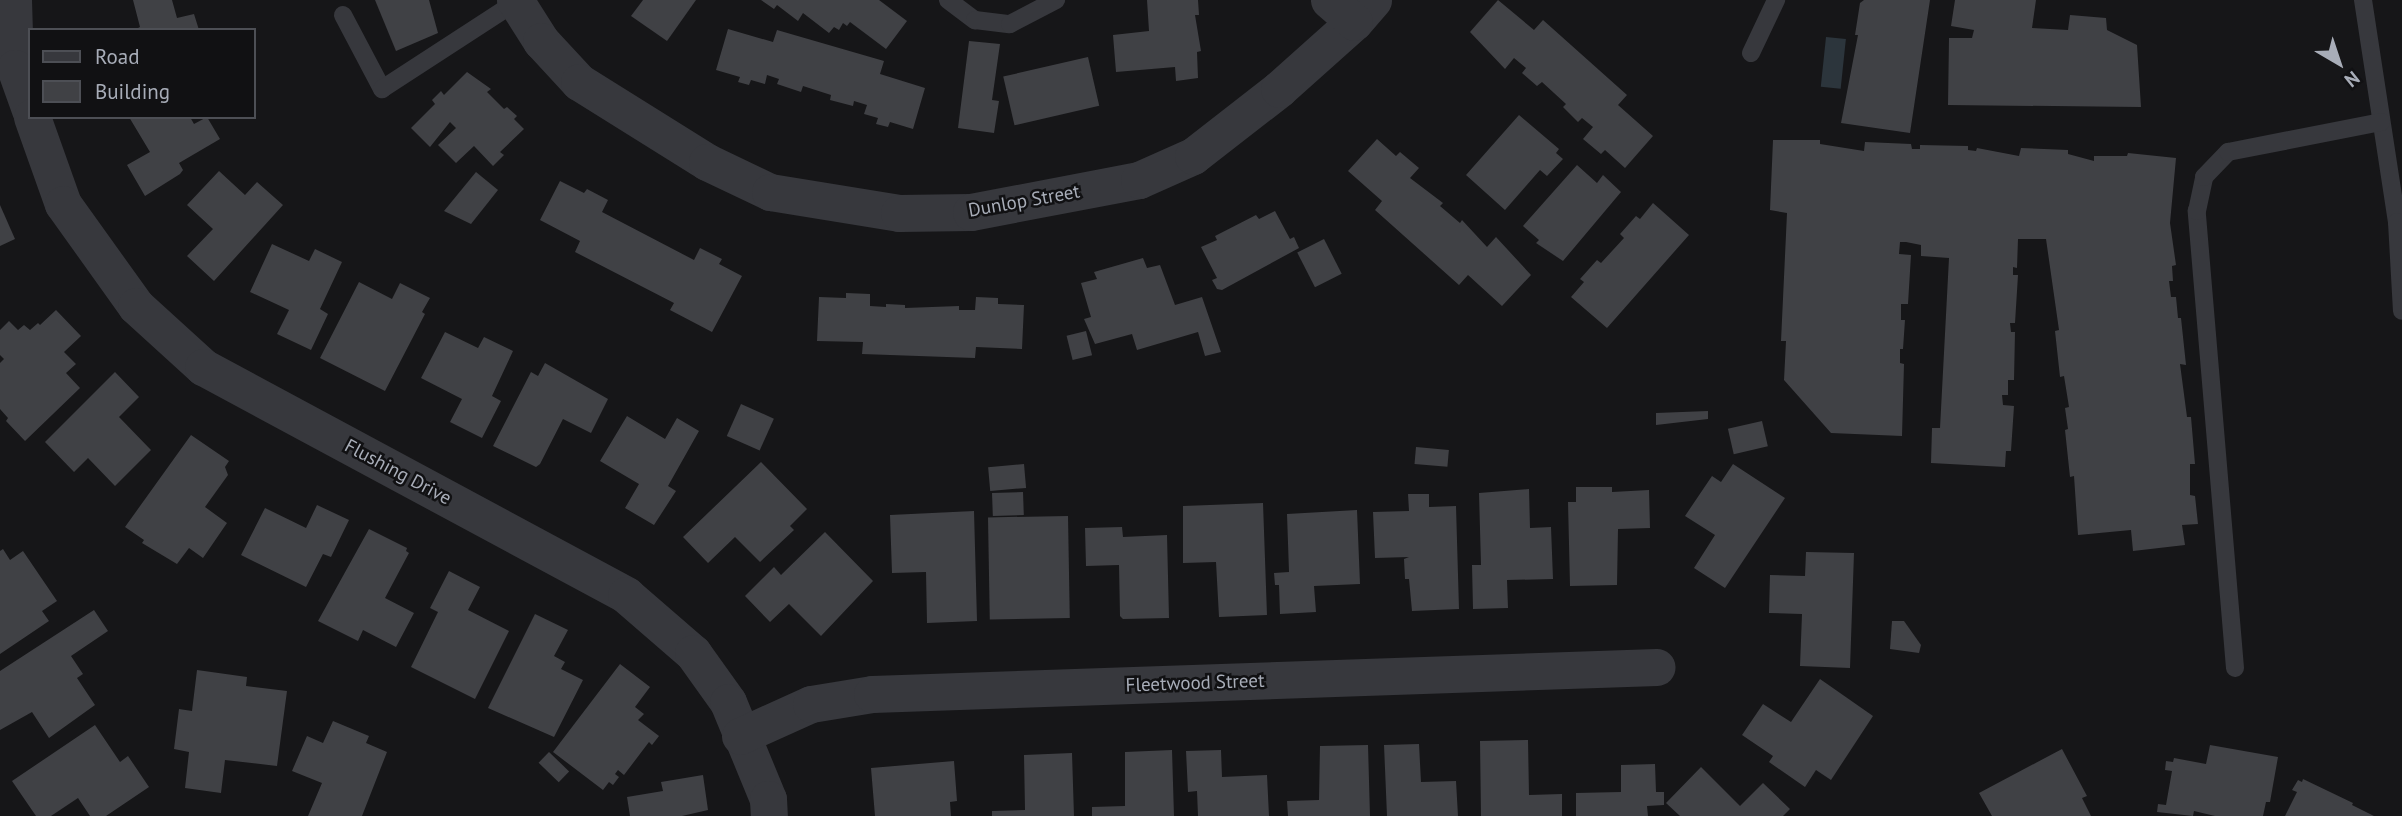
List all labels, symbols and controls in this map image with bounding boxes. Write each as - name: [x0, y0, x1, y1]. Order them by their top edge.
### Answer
- legend: [28, 28, 256, 119]
- north arrow: [2304, 28, 2374, 98]
- text: Road: [95, 43, 139, 70]
- text: N: [2340, 66, 2365, 93]
- text: Building: [95, 78, 170, 105]
- street label: Dunlop Street: [967, 180, 1081, 222]
- street label: Flushing Drive: [341, 434, 455, 510]
- street label: Fleetwood Street: [1125, 669, 1265, 697]

